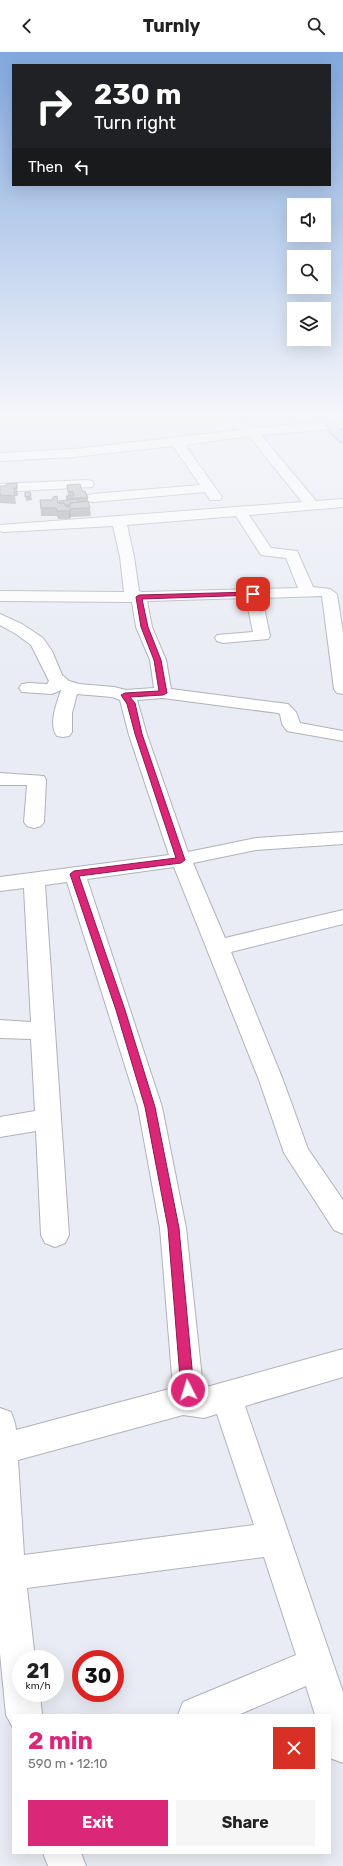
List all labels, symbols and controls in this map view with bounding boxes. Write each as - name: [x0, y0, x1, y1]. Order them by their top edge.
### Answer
- icon: back: [16, 15, 38, 37]
- text: Turnly: [143, 15, 200, 37]
- icon: search: [305, 15, 327, 37]
- text: 230 m: [94, 78, 181, 111]
- icon: right: [28, 80, 80, 132]
- text: Turn right: [94, 112, 176, 134]
- icon: left: [71, 156, 93, 178]
- text: Then: [28, 158, 63, 176]
- map controls: [287, 198, 331, 346]
- button: sound: [287, 198, 331, 242]
- button: search: [287, 250, 331, 294]
- button: layers: [287, 302, 331, 346]
- pin: [236, 577, 270, 611]
- icon: arrive: [242, 583, 264, 605]
- position arrow: [167, 1369, 209, 1411]
- speed limit sign: 30: [72, 1650, 124, 1702]
- text: 21: [27, 1659, 49, 1683]
- text: km/h: [26, 1680, 50, 1692]
- text: 2 min: [28, 1727, 93, 1755]
- button: close: [273, 1727, 315, 1769]
- text: 590 m · 12:10: [28, 1756, 107, 1771]
- button: Exit: [28, 1800, 168, 1846]
- button: Share: [176, 1800, 315, 1846]

